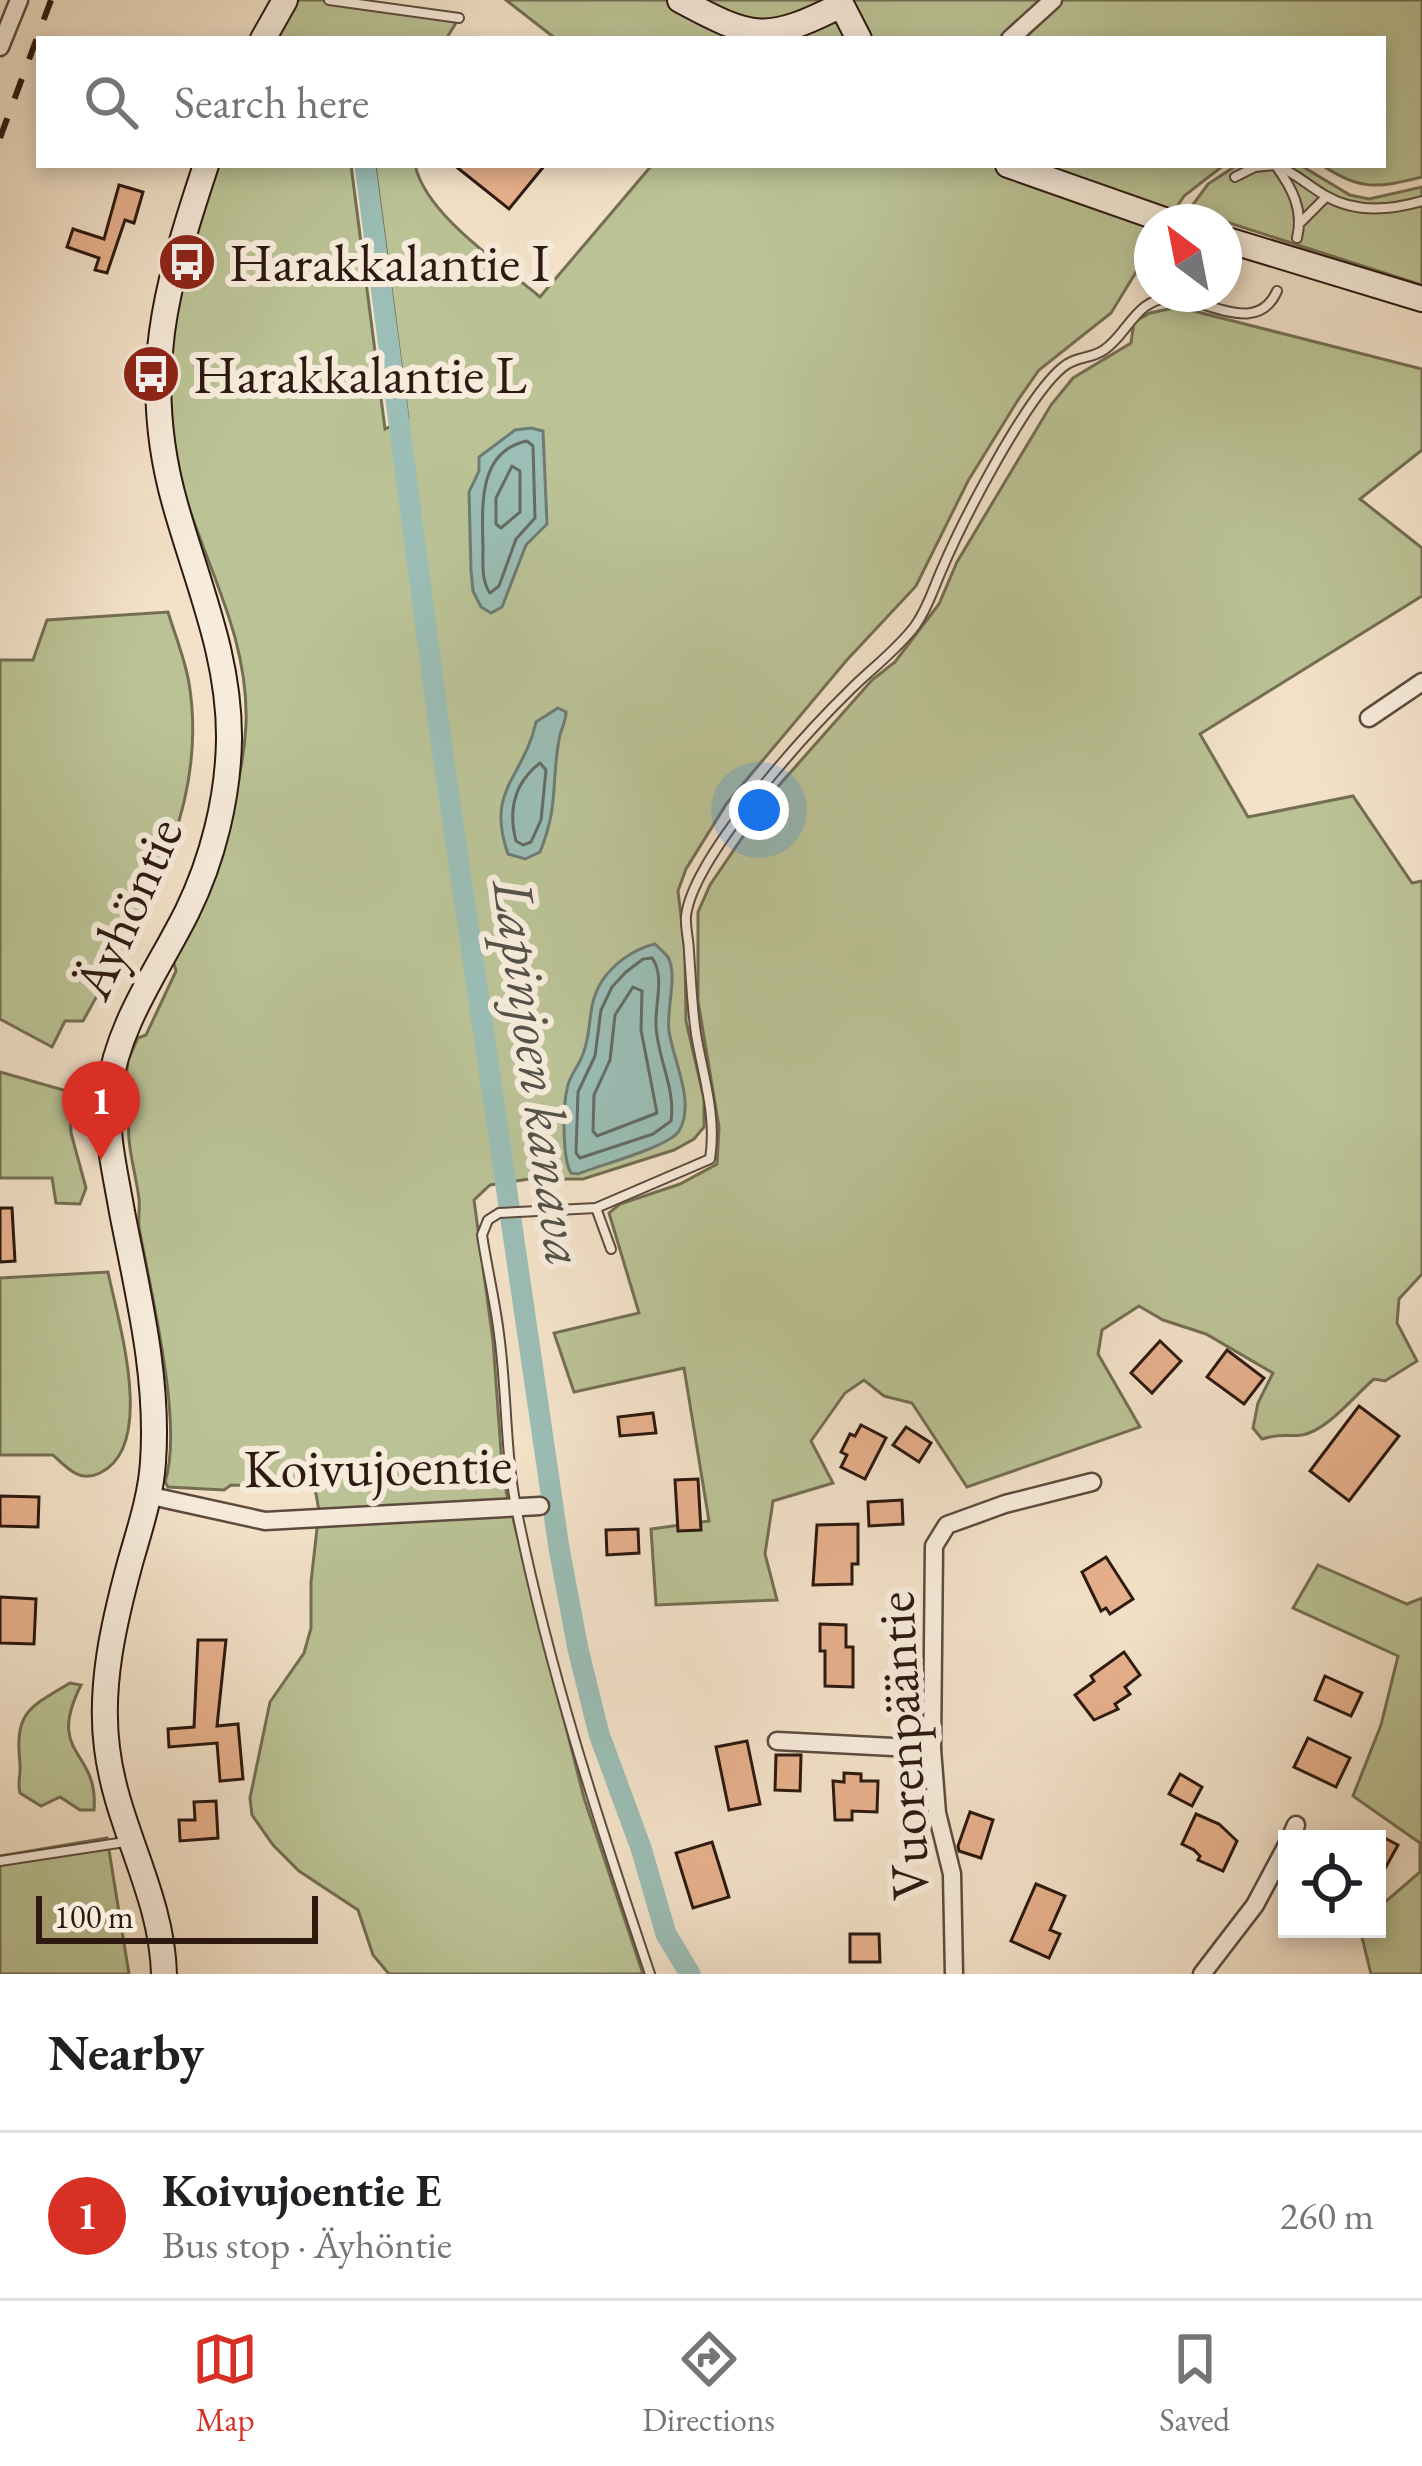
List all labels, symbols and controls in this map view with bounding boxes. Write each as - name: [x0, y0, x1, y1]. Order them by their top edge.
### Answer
- search box: [36, 36, 1386, 168]
- icon: search: [78, 69, 144, 135]
- text: Search here: [174, 73, 369, 131]
- north arrow: [1134, 204, 1242, 312]
- place label: Harakkalantie I: [229, 227, 550, 297]
- bus stop icon: Harakkalantie I: [156, 231, 218, 293]
- place label: Harakkalantie L: [193, 339, 527, 409]
- bus stop icon: Harakkalantie L: [120, 343, 182, 405]
- your location: [729, 780, 789, 840]
- street label: Äyhöntie: [56, 806, 198, 1011]
- water label: Lapinjoen kanava: [476, 872, 604, 1270]
- pin: 1: [62, 1061, 140, 1160]
- street label: Koivujoentie: [243, 1429, 513, 1503]
- street label: Vuorenpääntie: [859, 1590, 945, 1902]
- map controls: [1278, 1830, 1386, 1938]
- button: locate: [1278, 1830, 1386, 1938]
- scale bar: [36, 1890, 318, 1943]
- text: 100 m: [54, 1895, 134, 1938]
- text: Nearby: [48, 2019, 204, 2085]
- text: Koivujoentie E: [162, 2161, 441, 2219]
- text: 1: [77, 2190, 97, 2241]
- text: 260 m: [1280, 2190, 1374, 2241]
- text: Bus stop · Äyhöntie: [162, 2219, 452, 2270]
- tab: Map: [192, 2326, 258, 2441]
- tab: Directions: [642, 2326, 775, 2441]
- tab: Saved: [1159, 2326, 1230, 2441]

